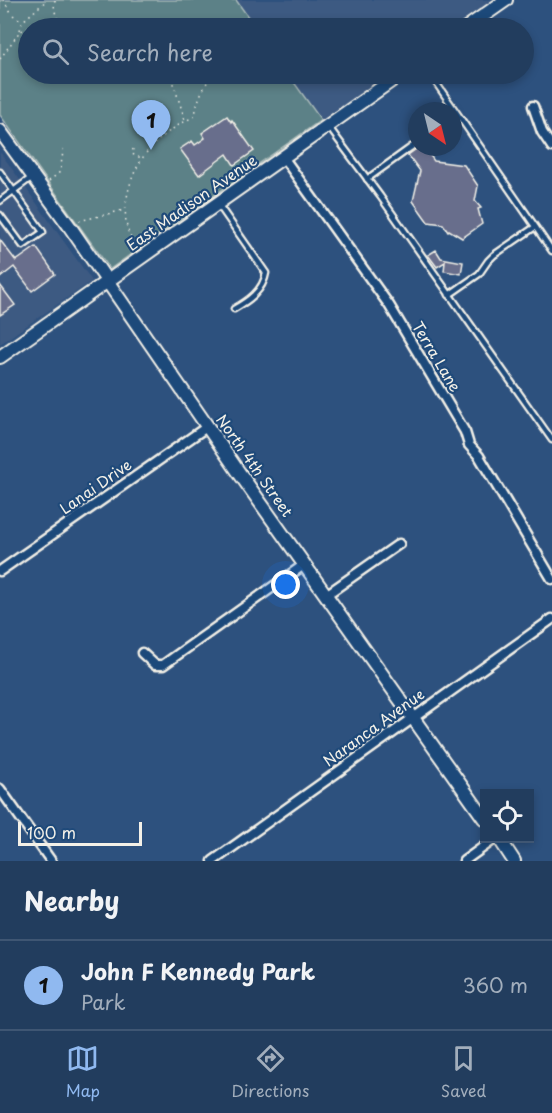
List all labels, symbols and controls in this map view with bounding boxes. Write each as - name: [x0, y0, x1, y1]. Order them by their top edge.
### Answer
- search box: [18, 18, 534, 84]
- icon: search: [39, 35, 72, 68]
- text: Search here: [87, 35, 213, 68]
- pin: 1: [132, 100, 170, 150]
- north arrow: [408, 102, 462, 156]
- street label: East Madison Avenue: [121, 148, 261, 256]
- street label: Terra Lane: [407, 317, 467, 396]
- street label: North 4th Street: [211, 409, 299, 521]
- street label: Lanai Drive: [54, 452, 136, 519]
- your location: [271, 570, 300, 599]
- street label: Naranca Avenue: [318, 682, 428, 771]
- map controls: [480, 789, 534, 843]
- button: locate: [480, 789, 534, 843]
- scale bar: [18, 819, 142, 846]
- text: 100 m: [27, 820, 76, 844]
- text: Nearby: [24, 881, 119, 920]
- text: John F Kennedy Park: [81, 954, 315, 987]
- text: 1: [39, 970, 48, 1000]
- text: 360 m: [462, 970, 528, 1000]
- text: Park: [81, 987, 126, 1017]
- tab: Map: [66, 1042, 100, 1102]
- tab: Directions: [231, 1042, 309, 1102]
- tab: Saved: [441, 1042, 486, 1102]

